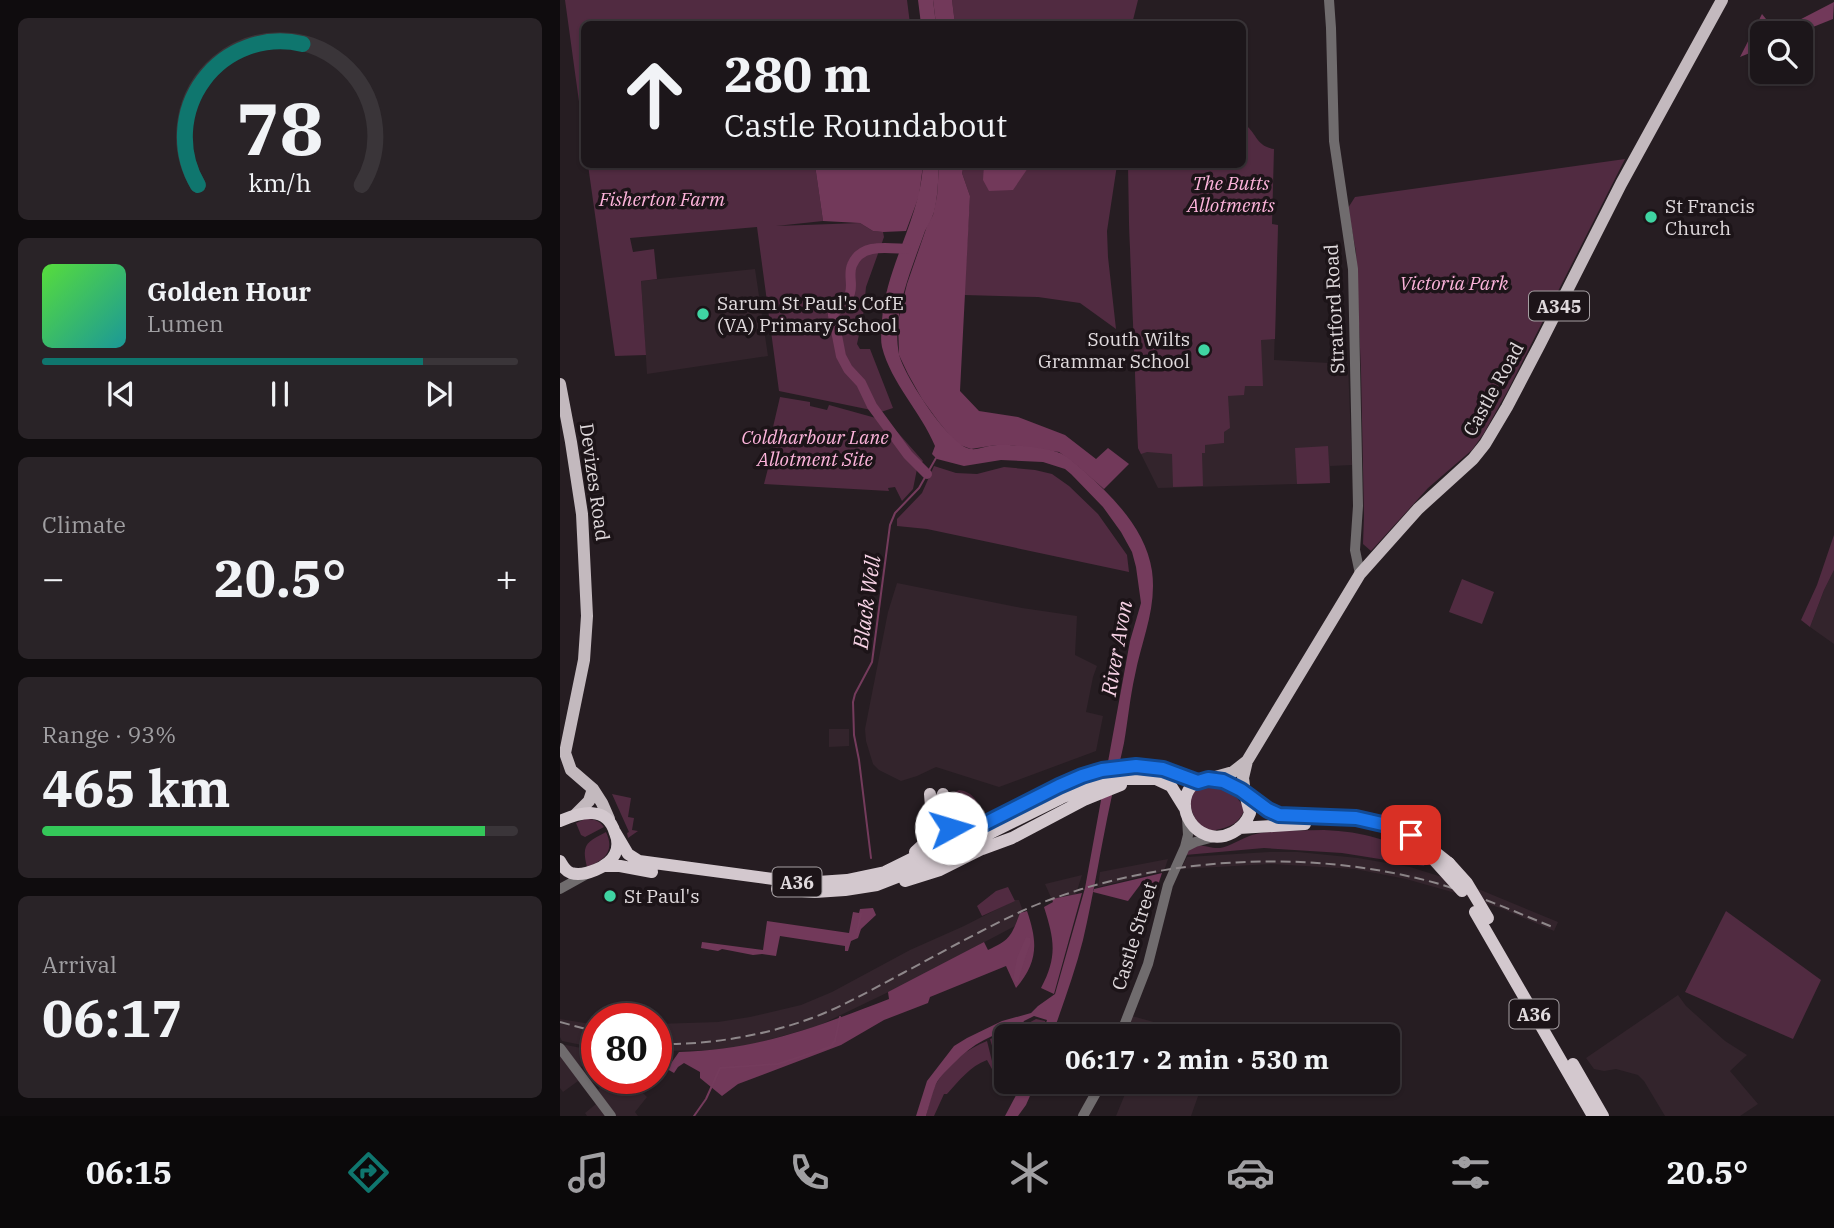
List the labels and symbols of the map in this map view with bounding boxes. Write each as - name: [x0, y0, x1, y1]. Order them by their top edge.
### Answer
- park label: The Butts Allotments: [1185, 171, 1275, 217]
- park label: Fisherton Farm: [598, 187, 725, 211]
- place label: St Francis Church: [1665, 194, 1755, 240]
- marker: St Francis Church: [1643, 209, 1659, 225]
- street label: Stratford Road: [1319, 243, 1349, 375]
- park label: Victoria Park: [1399, 271, 1510, 295]
- place label: Sarum St Paul's CofE (VA) Primary School: [717, 291, 904, 337]
- road number: A345: [1529, 292, 1589, 320]
- marker: Sarum St Paul's CofE (VA) Primary School: [695, 306, 711, 322]
- place label: South Wilts Grammar School: [1038, 327, 1190, 373]
- street label: Castle Road: [1457, 338, 1529, 440]
- marker: South Wilts Grammar School: [1196, 342, 1212, 358]
- street label: Devizes Road: [575, 422, 615, 542]
- park label: Coldharbour Lane Allotment Site: [741, 425, 889, 471]
- water label: Black Well: [845, 552, 887, 651]
- water label: River Avon: [1094, 598, 1138, 699]
- position arrow: [914, 791, 988, 865]
- pin: [1381, 805, 1441, 865]
- road number: A36: [772, 868, 822, 897]
- street label: Castle Street: [1106, 879, 1162, 993]
- place label: St Paul's: [624, 884, 699, 908]
- marker: St Paul's: [602, 888, 618, 904]
- road number: A36: [1510, 1000, 1558, 1028]
- speed limit sign: 80: [581, 1003, 672, 1094]

